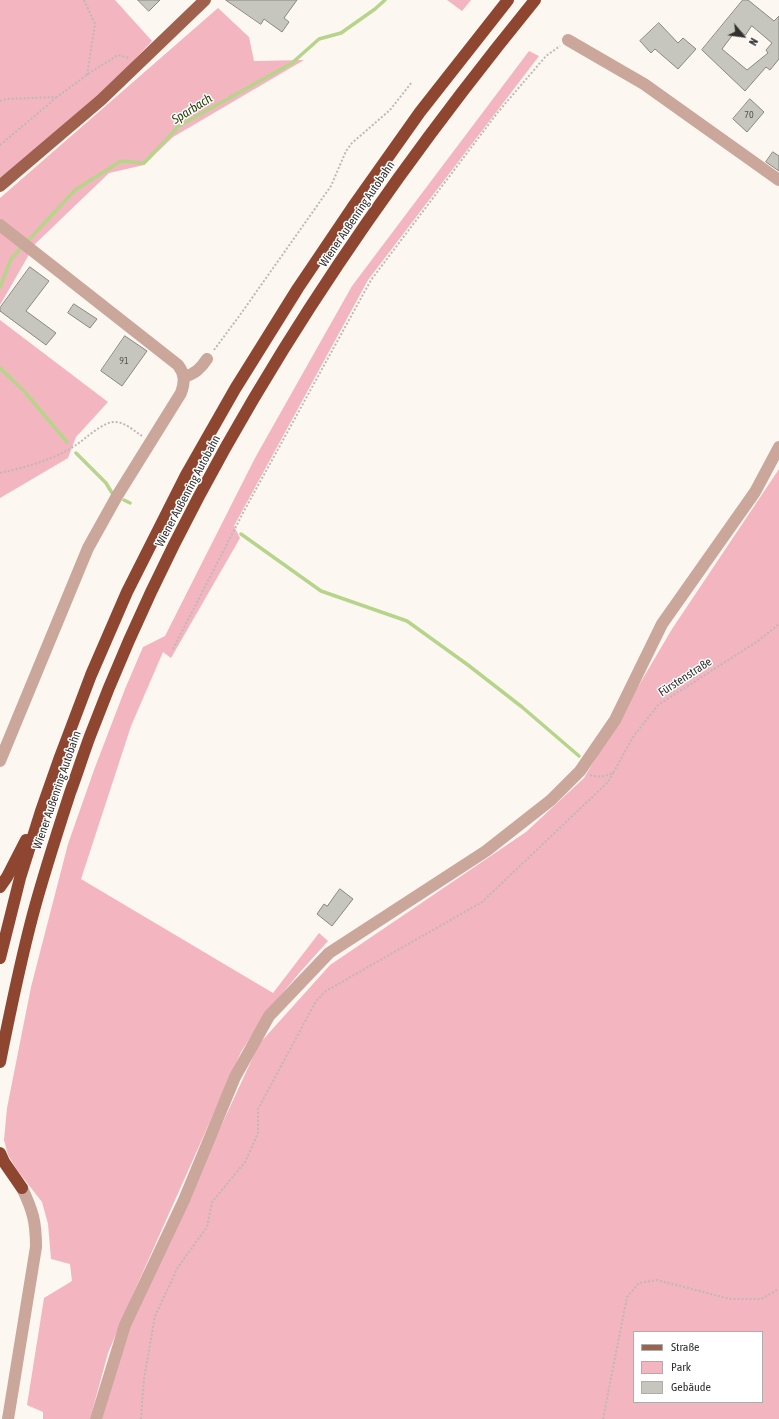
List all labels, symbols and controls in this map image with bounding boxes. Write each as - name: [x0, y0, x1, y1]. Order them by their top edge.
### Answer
- north arrow: [723, 16, 763, 56]
- text: N: [747, 36, 760, 48]
- water label: Sparbach: [169, 91, 215, 127]
- house number: 70: [744, 109, 754, 121]
- street label: Wiener Außenring Autobahn: [316, 158, 398, 270]
- house number: 91: [119, 355, 129, 367]
- street label: Wiener Außenring Autobahn: [152, 433, 224, 549]
- street label: Fürstenstraße: [656, 654, 714, 700]
- street label: Wiener Außenring Autobahn: [30, 729, 84, 851]
- legend: [633, 1331, 763, 1403]
- text: Straße: [671, 1340, 699, 1354]
- text: Park: [671, 1360, 691, 1374]
- text: Gebäude: [671, 1380, 711, 1394]

